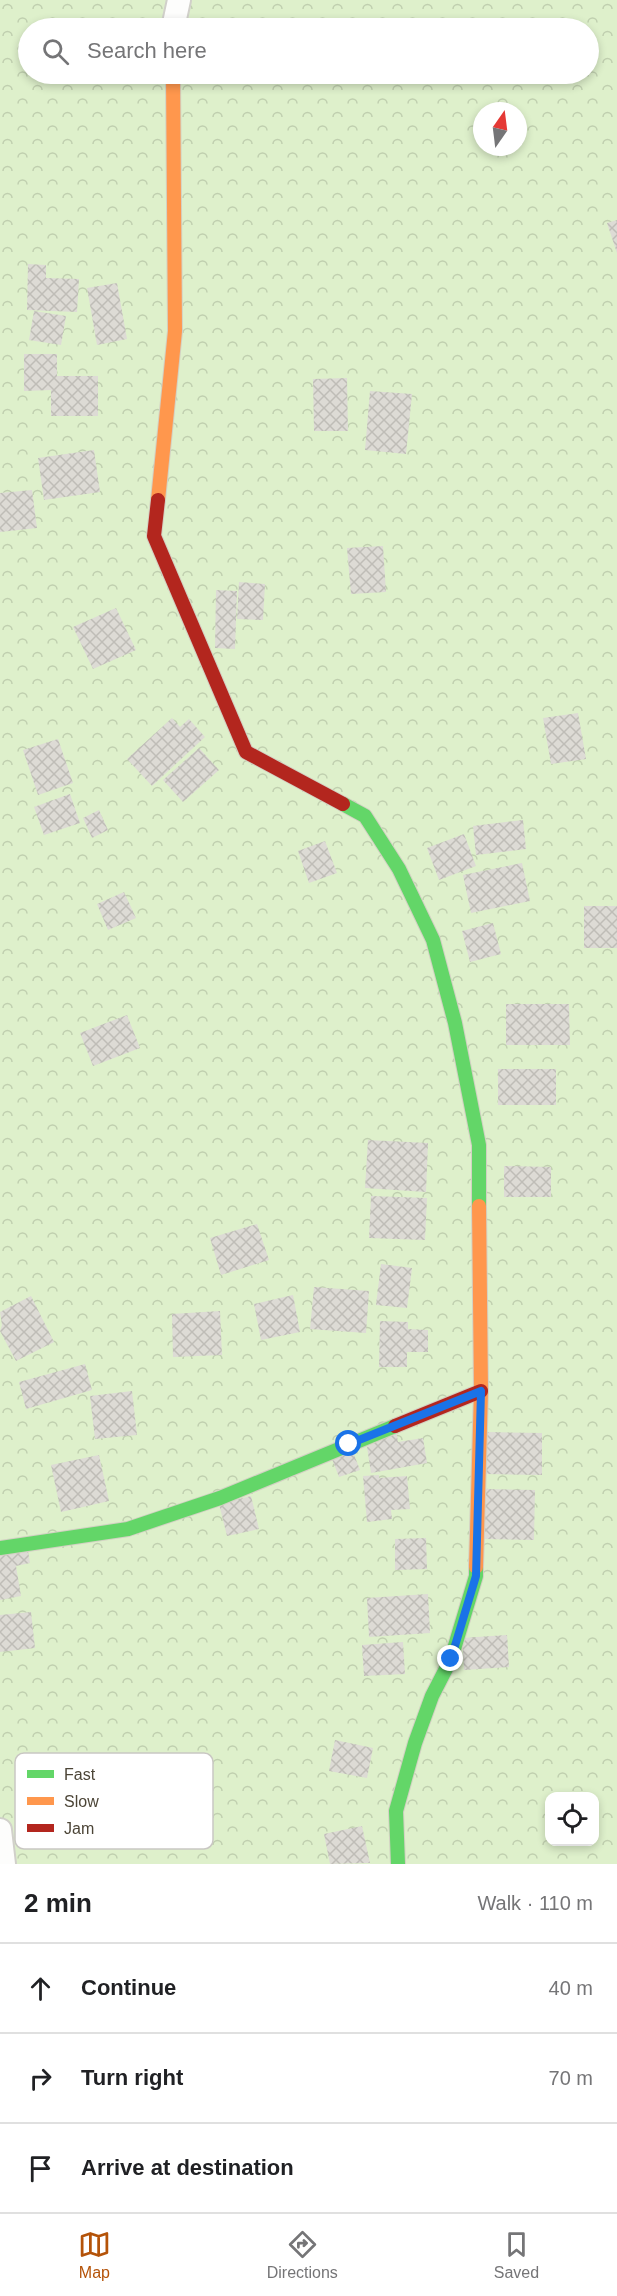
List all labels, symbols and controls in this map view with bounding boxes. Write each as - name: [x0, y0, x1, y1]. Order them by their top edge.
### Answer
- search box: [18, 18, 599, 84]
- icon: search: [39, 35, 72, 68]
- text: Search here: [87, 38, 207, 63]
- north arrow: [473, 102, 527, 156]
- route start: [335, 1430, 361, 1456]
- route end: [437, 1645, 463, 1671]
- legend: [15, 1753, 213, 1849]
- text: Fast: [64, 1766, 96, 1783]
- map controls: [545, 1792, 599, 1846]
- button: locate: [545, 1792, 599, 1846]
- text: Slow: [64, 1793, 99, 1810]
- text: Jam: [64, 1820, 94, 1837]
- text: 2 min: [24, 1888, 92, 1918]
- text: Walk · 110 m: [477, 1892, 593, 1914]
- icon: ahead: [24, 1972, 57, 2005]
- text: Continue: [81, 1975, 176, 2000]
- text: 40 m: [549, 1977, 593, 1999]
- icon: right: [24, 2062, 57, 2095]
- text: Turn right: [81, 2065, 183, 2090]
- text: 70 m: [549, 2067, 593, 2089]
- icon: arrive: [24, 2152, 57, 2185]
- text: Arrive at destination: [81, 2155, 294, 2180]
- tab: Map: [78, 2228, 111, 2282]
- tab: Directions: [267, 2228, 338, 2282]
- tab: Saved: [494, 2228, 539, 2282]

